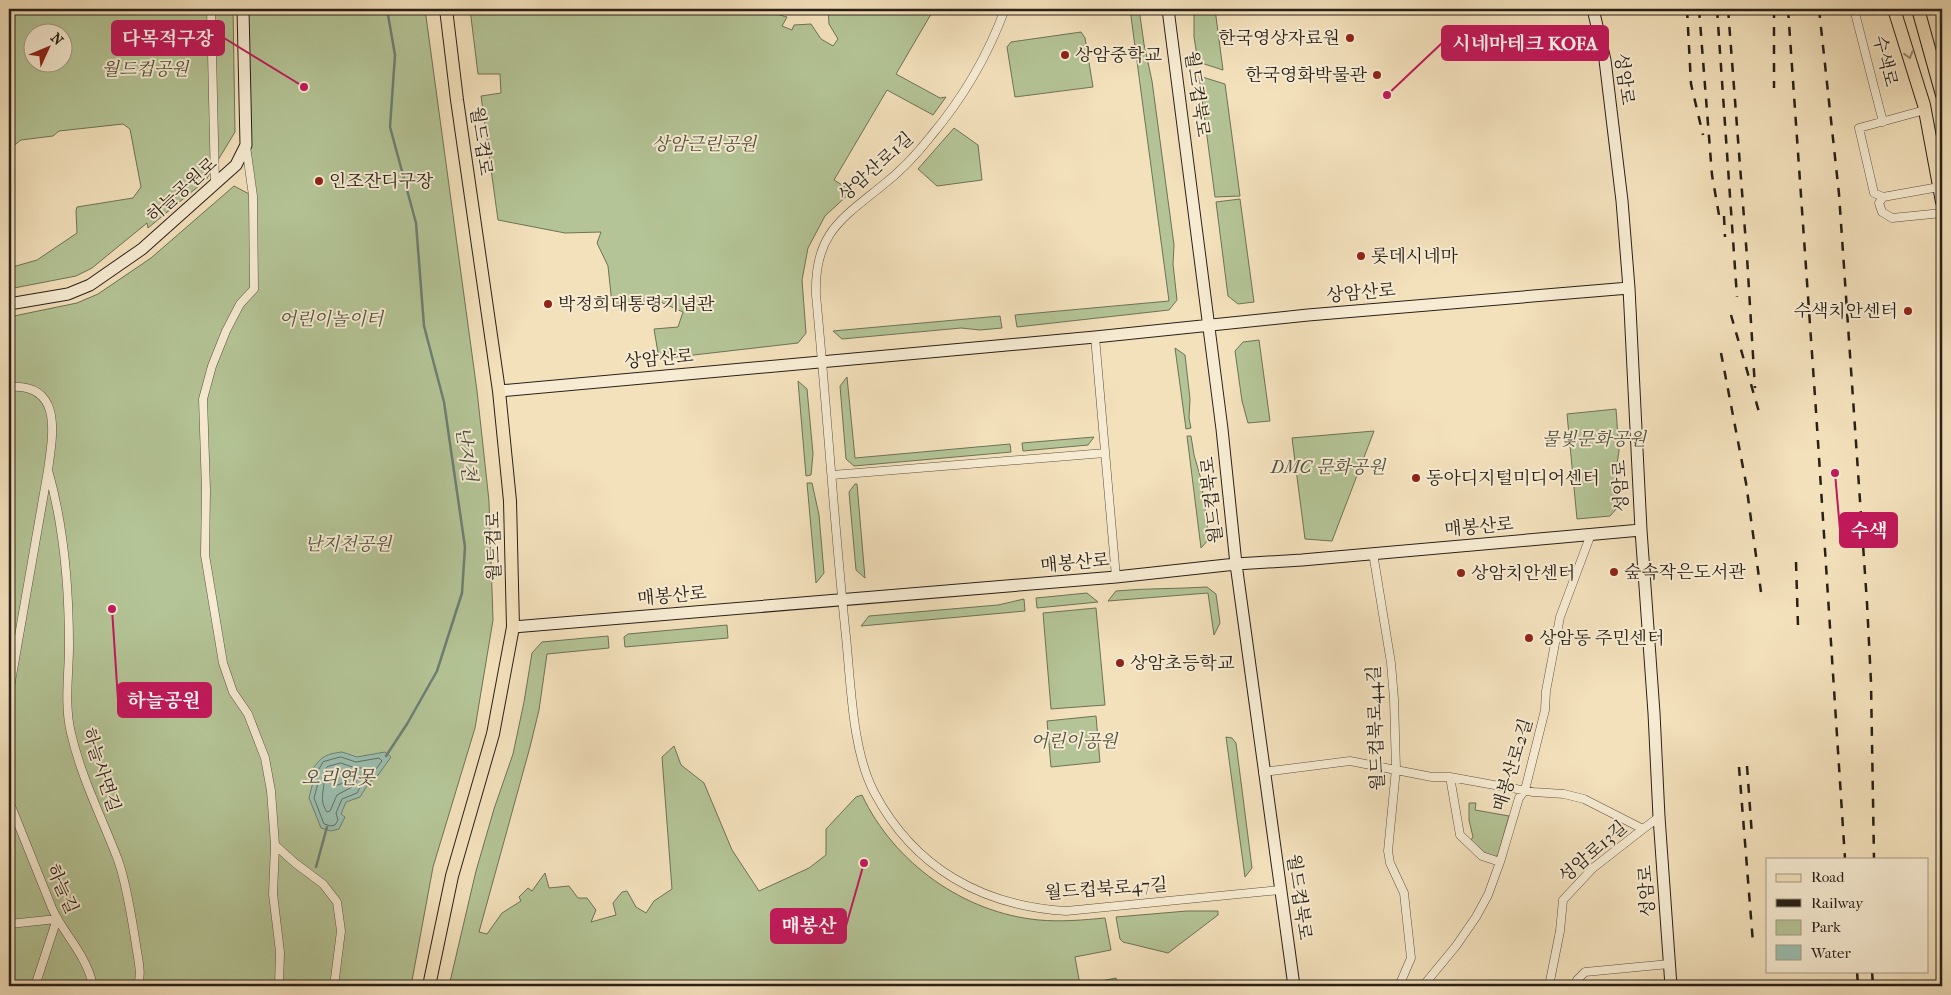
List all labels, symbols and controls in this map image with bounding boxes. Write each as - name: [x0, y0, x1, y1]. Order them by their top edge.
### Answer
- callout: 다목적구장: [112, 21, 224, 55]
- north arrow: [22, 22, 72, 72]
- callout: 시네마테크 KOFA: [1442, 26, 1608, 60]
- text: 다목적구장: [122, 28, 215, 50]
- place label: 한국영상자료원: [1218, 28, 1340, 49]
- text: N: [47, 30, 67, 49]
- marker: 한국영상자료원: [1344, 32, 1356, 44]
- text: 시네마테크 KOFA: [1452, 33, 1599, 55]
- street label: 수색로: [1869, 33, 1901, 89]
- place label: 상암중학교: [1075, 45, 1163, 66]
- marker: 상암중학교: [1059, 49, 1071, 61]
- street label: 월드컵북로: [1181, 49, 1213, 139]
- one-way arrow: [1903, 51, 1913, 59]
- street label: 성암로: [1610, 52, 1638, 106]
- park label: 월드컵공원: [102, 59, 190, 80]
- place label: 한국영화박물관: [1245, 65, 1368, 86]
- marker: 한국영화박물관: [1371, 69, 1383, 81]
- street label: 월드컵로: [466, 105, 496, 177]
- street label: 상암산로1길: [834, 128, 918, 206]
- park label: 상암근린공원: [652, 134, 758, 155]
- street label: 하늘공원로: [143, 153, 221, 227]
- place label: 인조잔디구장: [329, 171, 434, 192]
- marker: 인조잔디구장: [313, 175, 325, 187]
- place label: 롯데시네마: [1371, 246, 1459, 267]
- marker: 롯데시네마: [1355, 250, 1367, 262]
- street label: 상암산로: [1325, 280, 1397, 306]
- place label: 박정희대통령기념관: [558, 294, 715, 315]
- marker: 박정희대통령기념관: [542, 298, 554, 310]
- place label: 수색치안센터: [1794, 301, 1898, 322]
- marker: 수색치안센터: [1902, 305, 1914, 317]
- park label: 어린이놀이터: [279, 309, 385, 330]
- street label: 상암산로: [623, 346, 695, 372]
- water label: 난지천: [451, 425, 481, 484]
- park label: 물빛문화공원: [1542, 429, 1648, 450]
- street label: 월드컵북로: [1197, 456, 1227, 544]
- park label: DMC 문화공원: [1270, 457, 1387, 478]
- street label: 성암로: [1609, 459, 1633, 513]
- place label: 동아디지털미디어센터: [1426, 468, 1600, 489]
- marker: 동아디지털미디어센터: [1410, 472, 1422, 484]
- street label: 월드컵로: [483, 511, 505, 581]
- callout: 수색: [1840, 513, 1897, 547]
- street label: 매봉산로: [1443, 514, 1515, 540]
- text: 수색: [1851, 520, 1887, 542]
- park label: 난지천공원: [305, 534, 393, 555]
- street label: 매봉산로: [1039, 550, 1111, 576]
- place label: 숲속작은도서관: [1624, 562, 1746, 583]
- place label: 상암치안센터: [1471, 563, 1575, 584]
- marker: 숲속작은도서관: [1608, 566, 1620, 578]
- marker: 상암치안센터: [1455, 567, 1467, 579]
- street label: 매봉산로: [636, 583, 708, 609]
- place label: 상암동 주민센터: [1539, 628, 1665, 649]
- marker: 상암동 주민센터: [1523, 632, 1535, 644]
- place label: 상암초등학교: [1130, 653, 1235, 674]
- marker: 상암초등학교: [1114, 657, 1126, 669]
- street label: 월드컵북로44길: [1363, 665, 1389, 791]
- callout: 하늘공원: [118, 683, 211, 717]
- text: 하늘공원: [127, 690, 201, 712]
- street label: 매봉산로2길: [1489, 716, 1537, 814]
- street label: 하늘사면길: [78, 725, 124, 815]
- park label: 어린이공원: [1031, 731, 1119, 752]
- water label: 오리연못: [301, 767, 376, 789]
- street label: 성암로13길: [1555, 817, 1631, 887]
- street label: 월드컵북로: [1283, 852, 1315, 942]
- legend: [1766, 858, 1928, 972]
- street label: 하늘길: [42, 861, 82, 917]
- street label: 성암로: [1635, 864, 1659, 918]
- text: Road: [1811, 868, 1845, 886]
- street label: 월드컵북로47길: [1044, 874, 1168, 904]
- text: Railway: [1811, 894, 1864, 912]
- callout: 매봉산: [771, 909, 846, 943]
- text: 매봉산: [781, 915, 837, 937]
- text: Park: [1811, 918, 1841, 936]
- text: Water: [1810, 944, 1851, 962]

